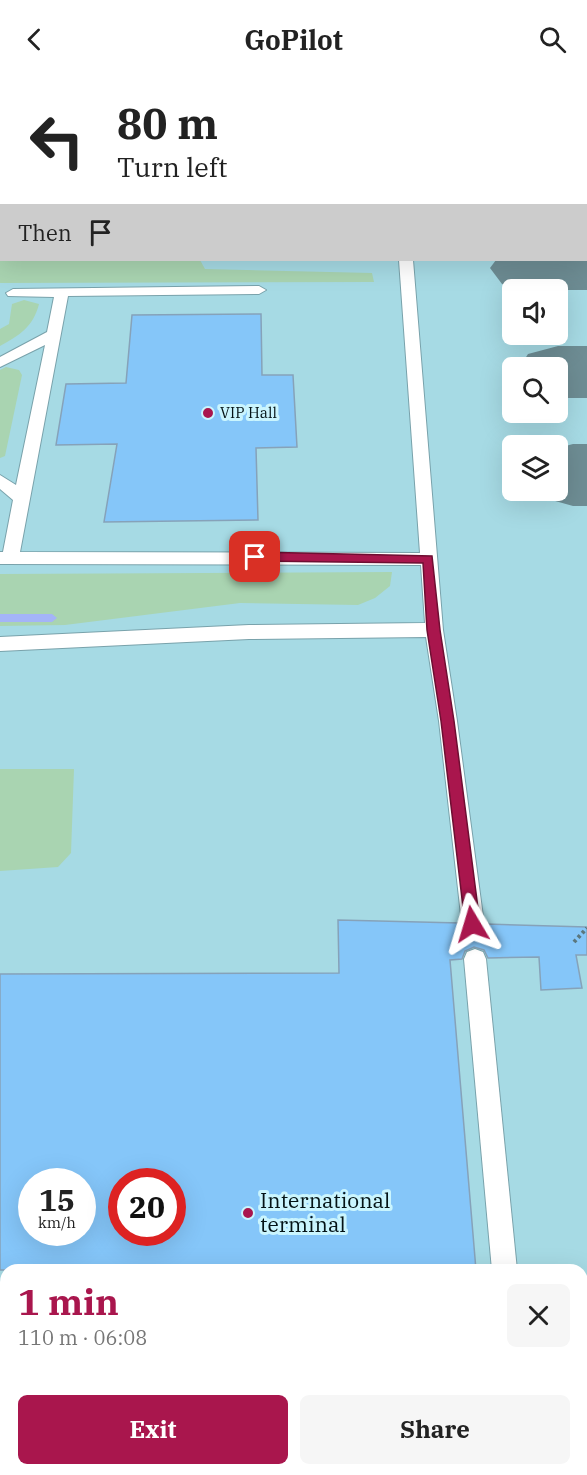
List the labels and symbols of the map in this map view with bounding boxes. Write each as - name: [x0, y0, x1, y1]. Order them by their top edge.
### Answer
- place label: VIP Hall: [220, 403, 277, 422]
- marker: VIP Hall: [201, 406, 215, 420]
- pin: [229, 531, 280, 582]
- position arrow: [440, 892, 504, 956]
- speed limit sign: 20: [108, 1168, 186, 1246]
- place label: International terminal: [260, 1186, 390, 1238]
- marker: International terminal: [241, 1206, 255, 1220]

